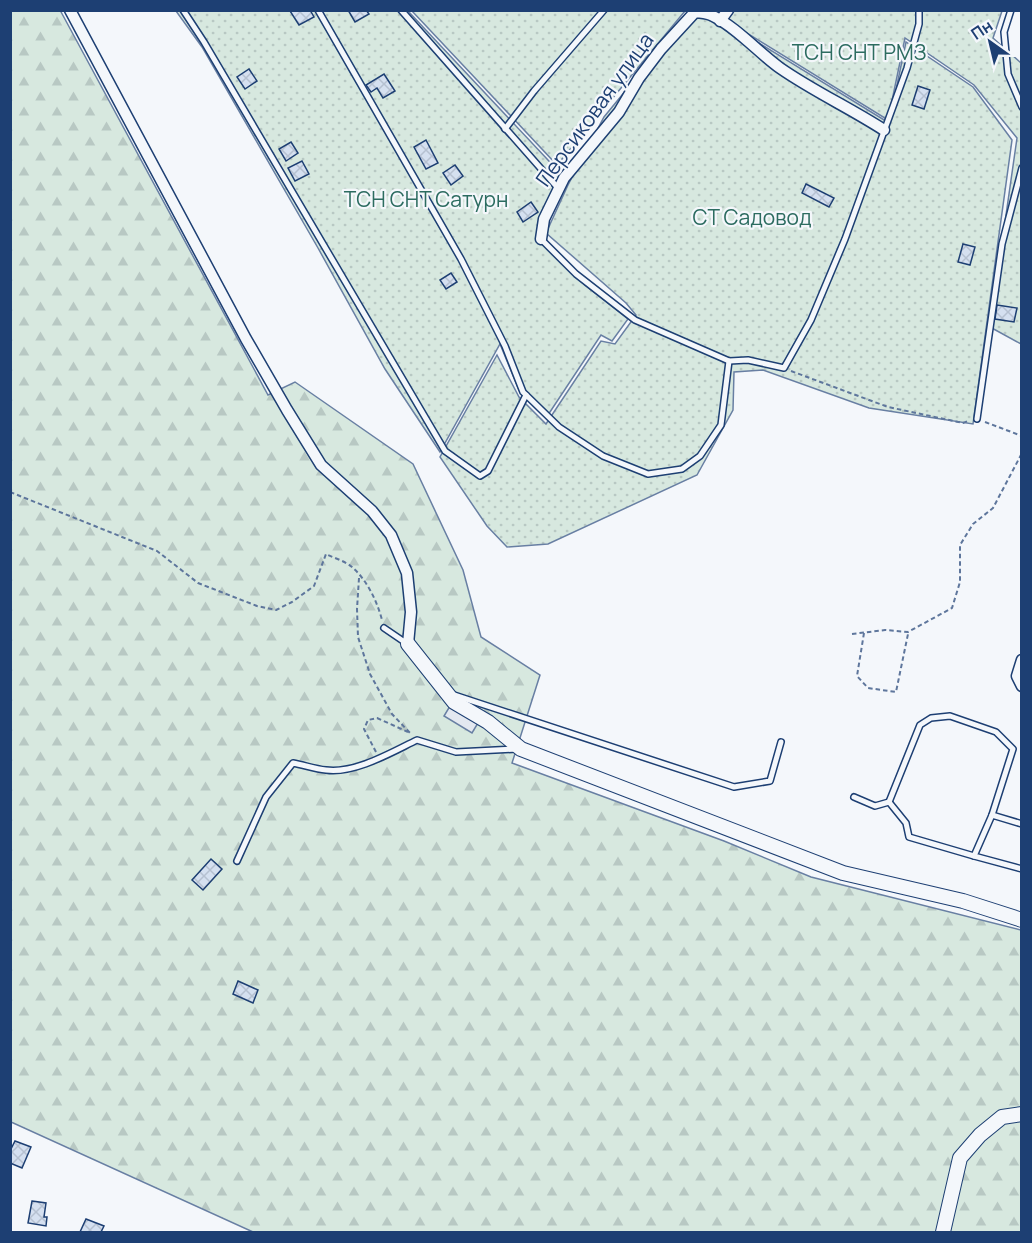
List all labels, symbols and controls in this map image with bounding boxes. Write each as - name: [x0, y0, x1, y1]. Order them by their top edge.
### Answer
- north arrow: [960, 12, 1020, 72]
- text: Пн: [967, 14, 997, 45]
- street label: Персиковая улица: [529, 27, 659, 192]
- park label: ТСН СНТ РМЗ: [792, 38, 926, 66]
- park label: ТСН СНТ Сатурн: [344, 185, 508, 213]
- park label: СТ Садовод: [692, 203, 812, 231]

